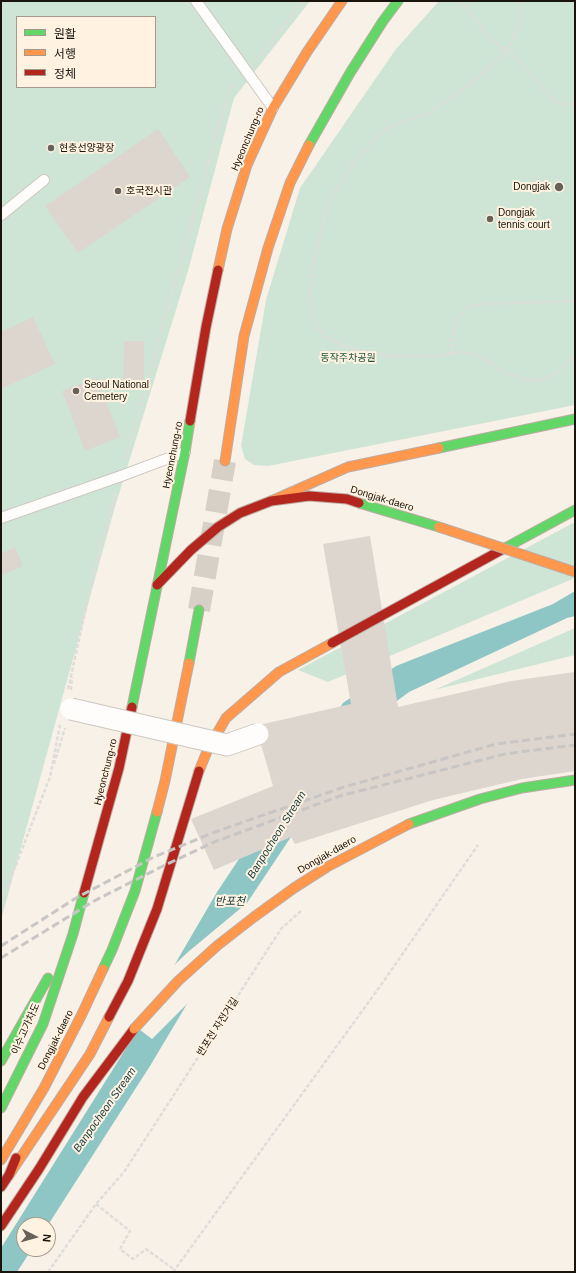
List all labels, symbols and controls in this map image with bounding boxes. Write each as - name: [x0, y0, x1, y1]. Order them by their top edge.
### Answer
- legend: [16, 16, 156, 88]
- text: 원활: [54, 27, 76, 41]
- text: 서행: [54, 47, 76, 61]
- text: 정체: [54, 67, 76, 81]
- street label: Hyeonchung-ro: [229, 105, 267, 173]
- place label: 현충선양광장: [59, 142, 114, 154]
- marker: 현충선양광장: [46, 143, 56, 153]
- place label: Dongjak: [513, 181, 550, 193]
- marker: Dongjak: [553, 181, 565, 193]
- place label: 호국전시관: [126, 185, 172, 197]
- marker: 호국전시관: [113, 186, 123, 196]
- place label: Dongjak tennis court: [498, 207, 550, 230]
- marker: Dongjak tennis court: [485, 214, 495, 224]
- park label: 동작주차공원: [320, 352, 376, 364]
- place label: Seoul National Cemetery: [84, 379, 149, 402]
- marker: Seoul National Cemetery: [71, 386, 81, 396]
- street label: Hyeonchung-ro: [161, 420, 185, 490]
- street label: Dongjak-daero: [349, 484, 415, 514]
- street label: Hyeonchung-ro: [92, 737, 120, 807]
- water label: Banpocheon Stream: [245, 789, 309, 881]
- street label: Dongjak-daero: [296, 833, 358, 877]
- water label: 반포천: [215, 895, 245, 909]
- street label: 반포천 자전거길: [195, 996, 241, 1058]
- street label: 이수고가차도: [9, 1001, 43, 1057]
- street label: Dongjak-daero: [36, 1008, 76, 1072]
- water label: Banpocheon Stream: [71, 1065, 139, 1155]
- north arrow: [16, 1217, 56, 1257]
- text: N: [41, 1234, 53, 1243]

